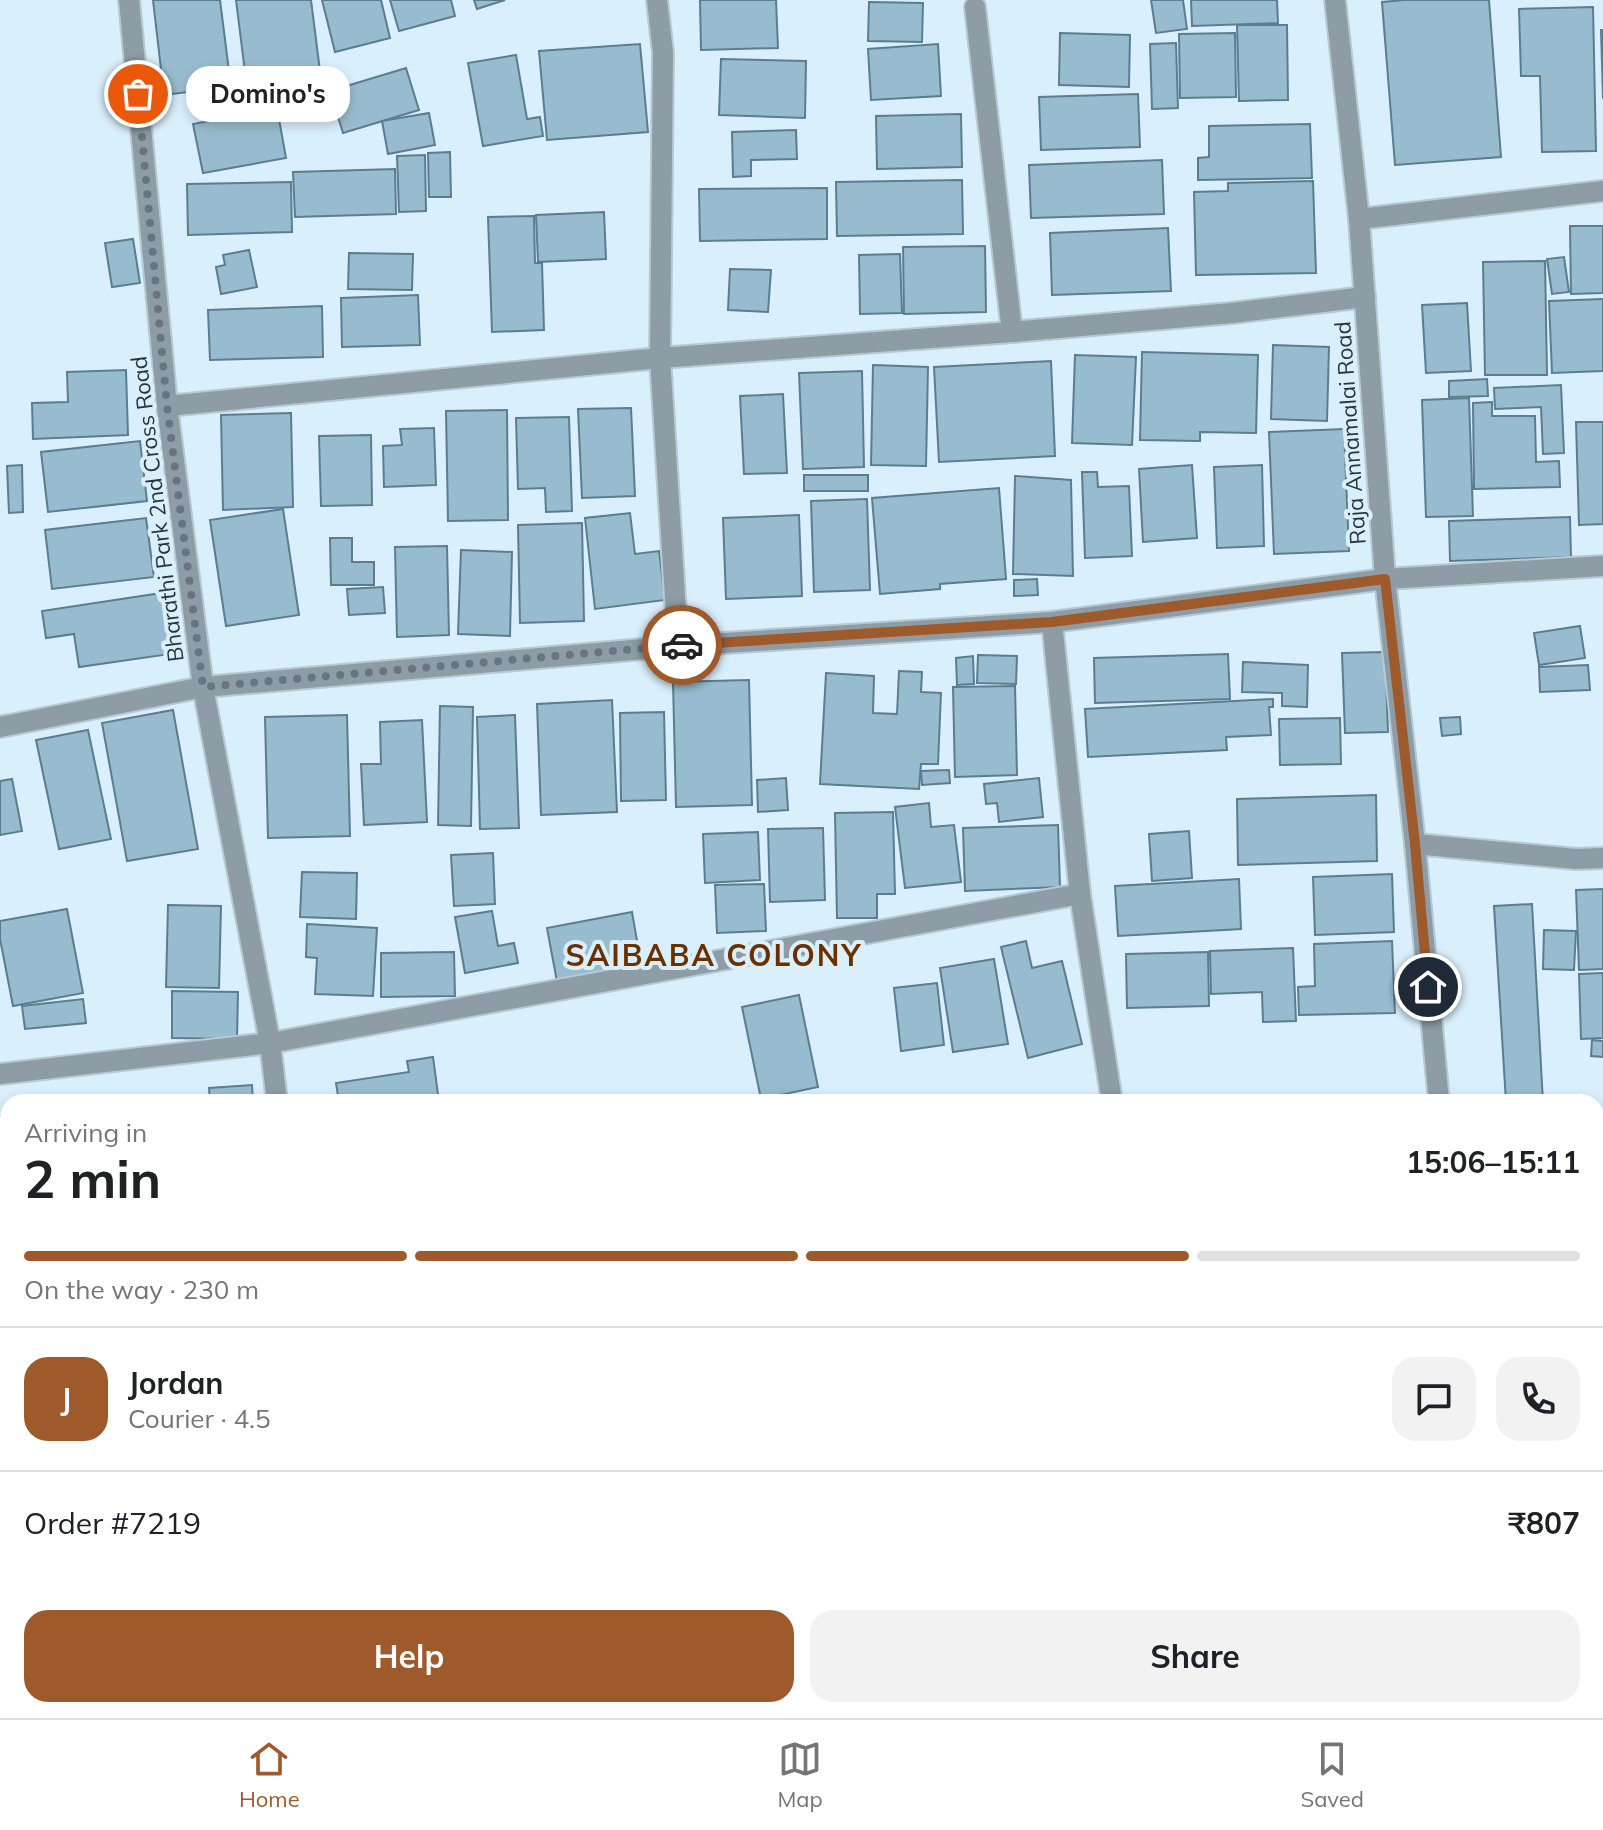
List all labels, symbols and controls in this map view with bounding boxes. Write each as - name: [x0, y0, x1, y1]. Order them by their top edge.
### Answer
- pin: [104, 60, 172, 128]
- callout: Domino's: [186, 66, 350, 122]
- icon: bag: [116, 72, 160, 116]
- text: Domino's: [210, 77, 326, 110]
- street label: Raja Annamalai Road: [1328, 320, 1372, 546]
- street label: Bharathi Park 2nd Cross Road: [124, 355, 190, 663]
- courier: [642, 605, 722, 685]
- icon: car: [660, 623, 704, 667]
- district label: SAIBABA COLONY: [566, 936, 862, 974]
- pin: [1394, 953, 1462, 1021]
- icon: home: [1406, 965, 1450, 1009]
- text: Arriving in: [24, 1116, 147, 1149]
- text: 15:06–15:11: [1406, 1143, 1580, 1181]
- text: 2 min: [24, 1146, 161, 1211]
- text: On the way · 230 m: [24, 1273, 259, 1306]
- button: chat: [1392, 1357, 1476, 1441]
- button: phone: [1496, 1357, 1580, 1441]
- text: Jordan: [128, 1364, 223, 1402]
- text: J: [61, 1380, 71, 1418]
- text: Courier · 4.5: [128, 1402, 271, 1435]
- text: Order #7219: [24, 1504, 201, 1542]
- text: ₹807: [1508, 1504, 1580, 1542]
- button: Help: [24, 1610, 794, 1702]
- button: Share: [810, 1610, 1580, 1702]
- tab: Home: [239, 1737, 300, 1813]
- tab: Map: [777, 1737, 823, 1813]
- tab: Saved: [1301, 1737, 1364, 1813]

